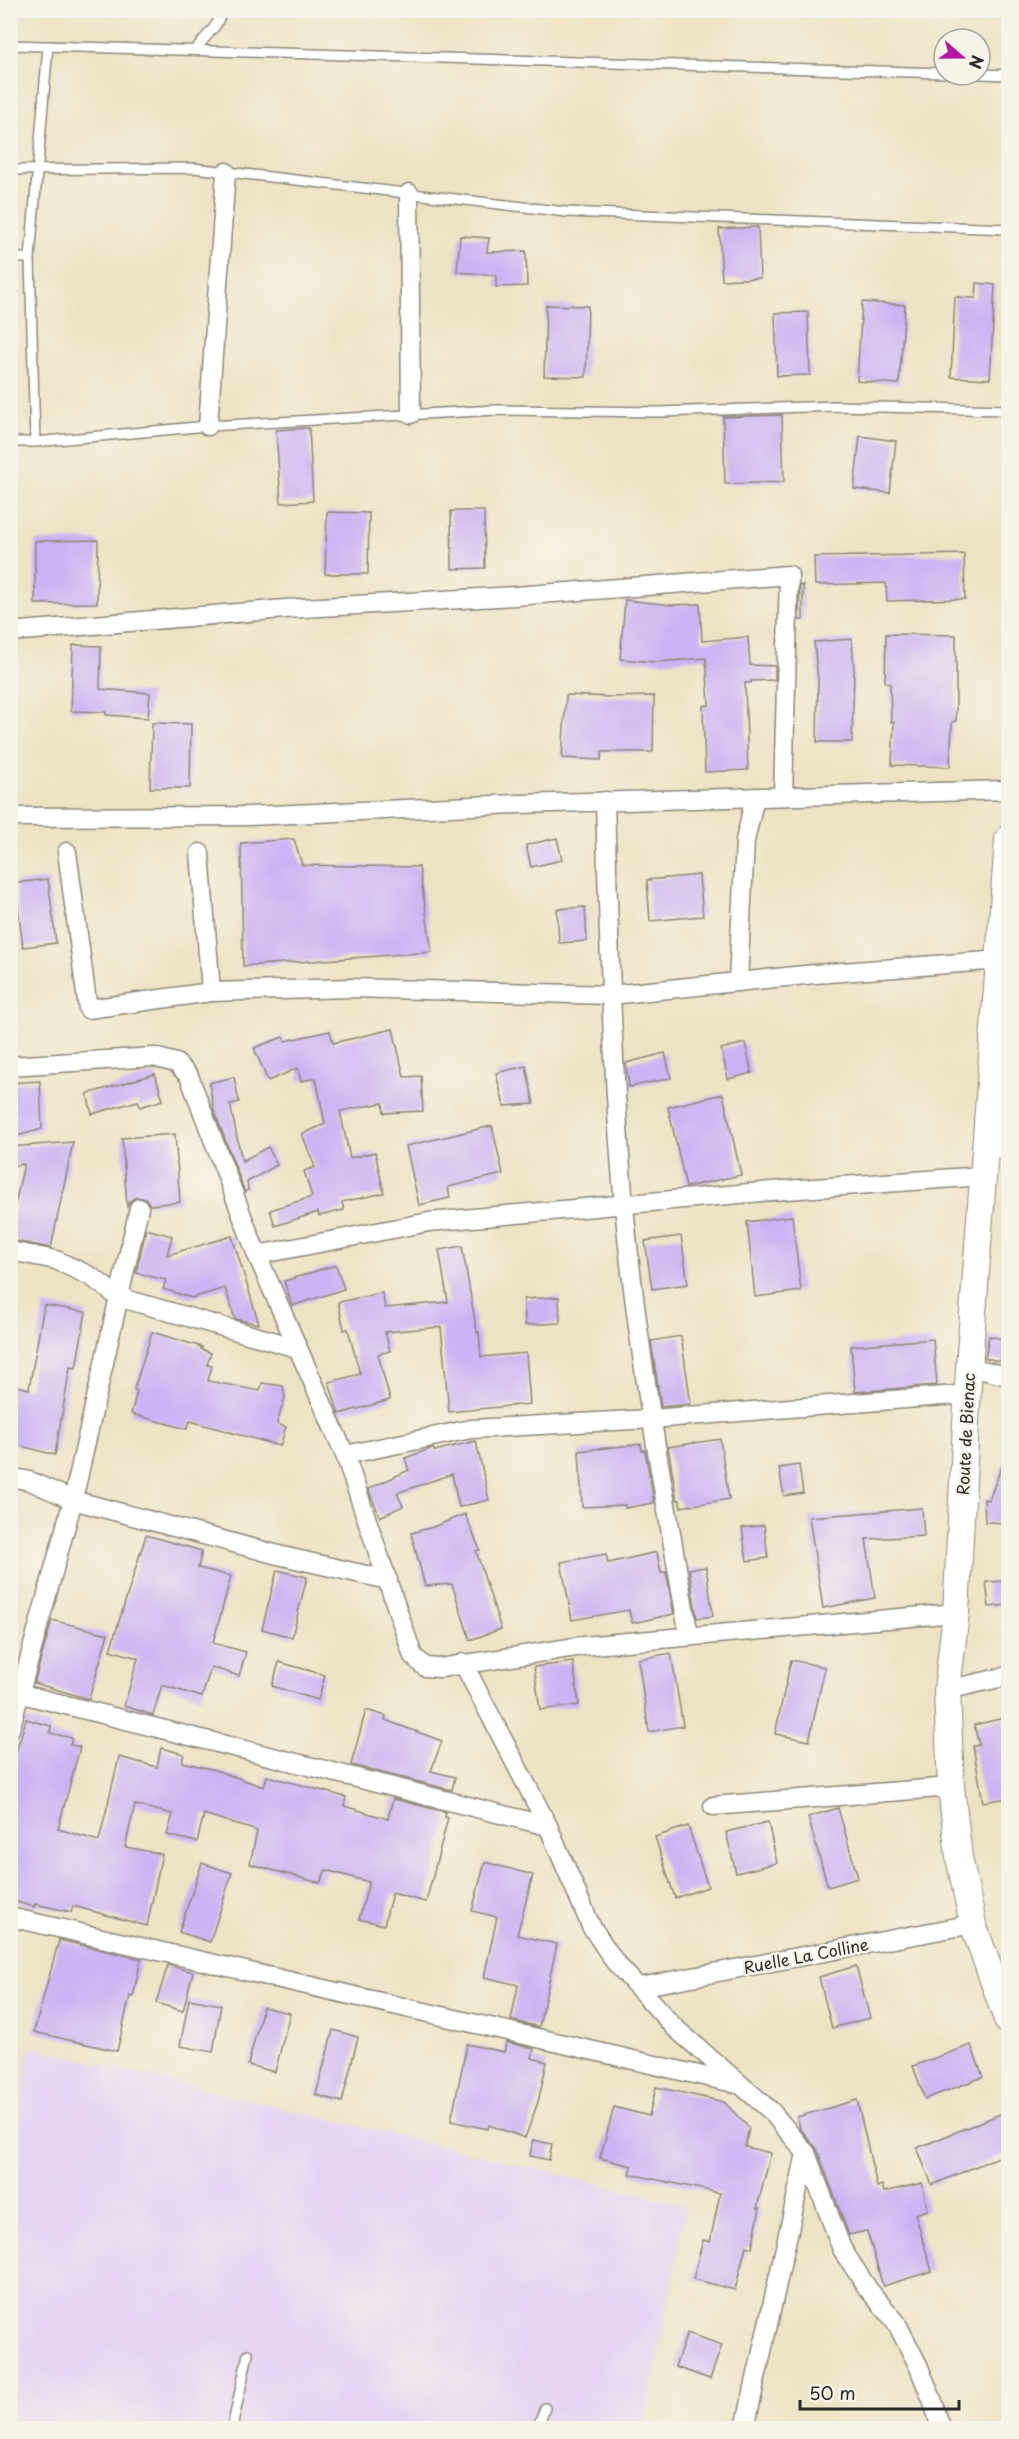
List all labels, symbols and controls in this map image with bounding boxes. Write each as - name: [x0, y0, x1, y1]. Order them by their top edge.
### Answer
- north arrow: [932, 27, 992, 87]
- text: N: [964, 52, 990, 73]
- street label: Route de Bienac: [950, 1372, 980, 1496]
- street label: Ruelle La Colline: [741, 1931, 871, 1979]
- scale bar: [800, 2373, 959, 2411]
- text: 50 m: [809, 2379, 856, 2406]

